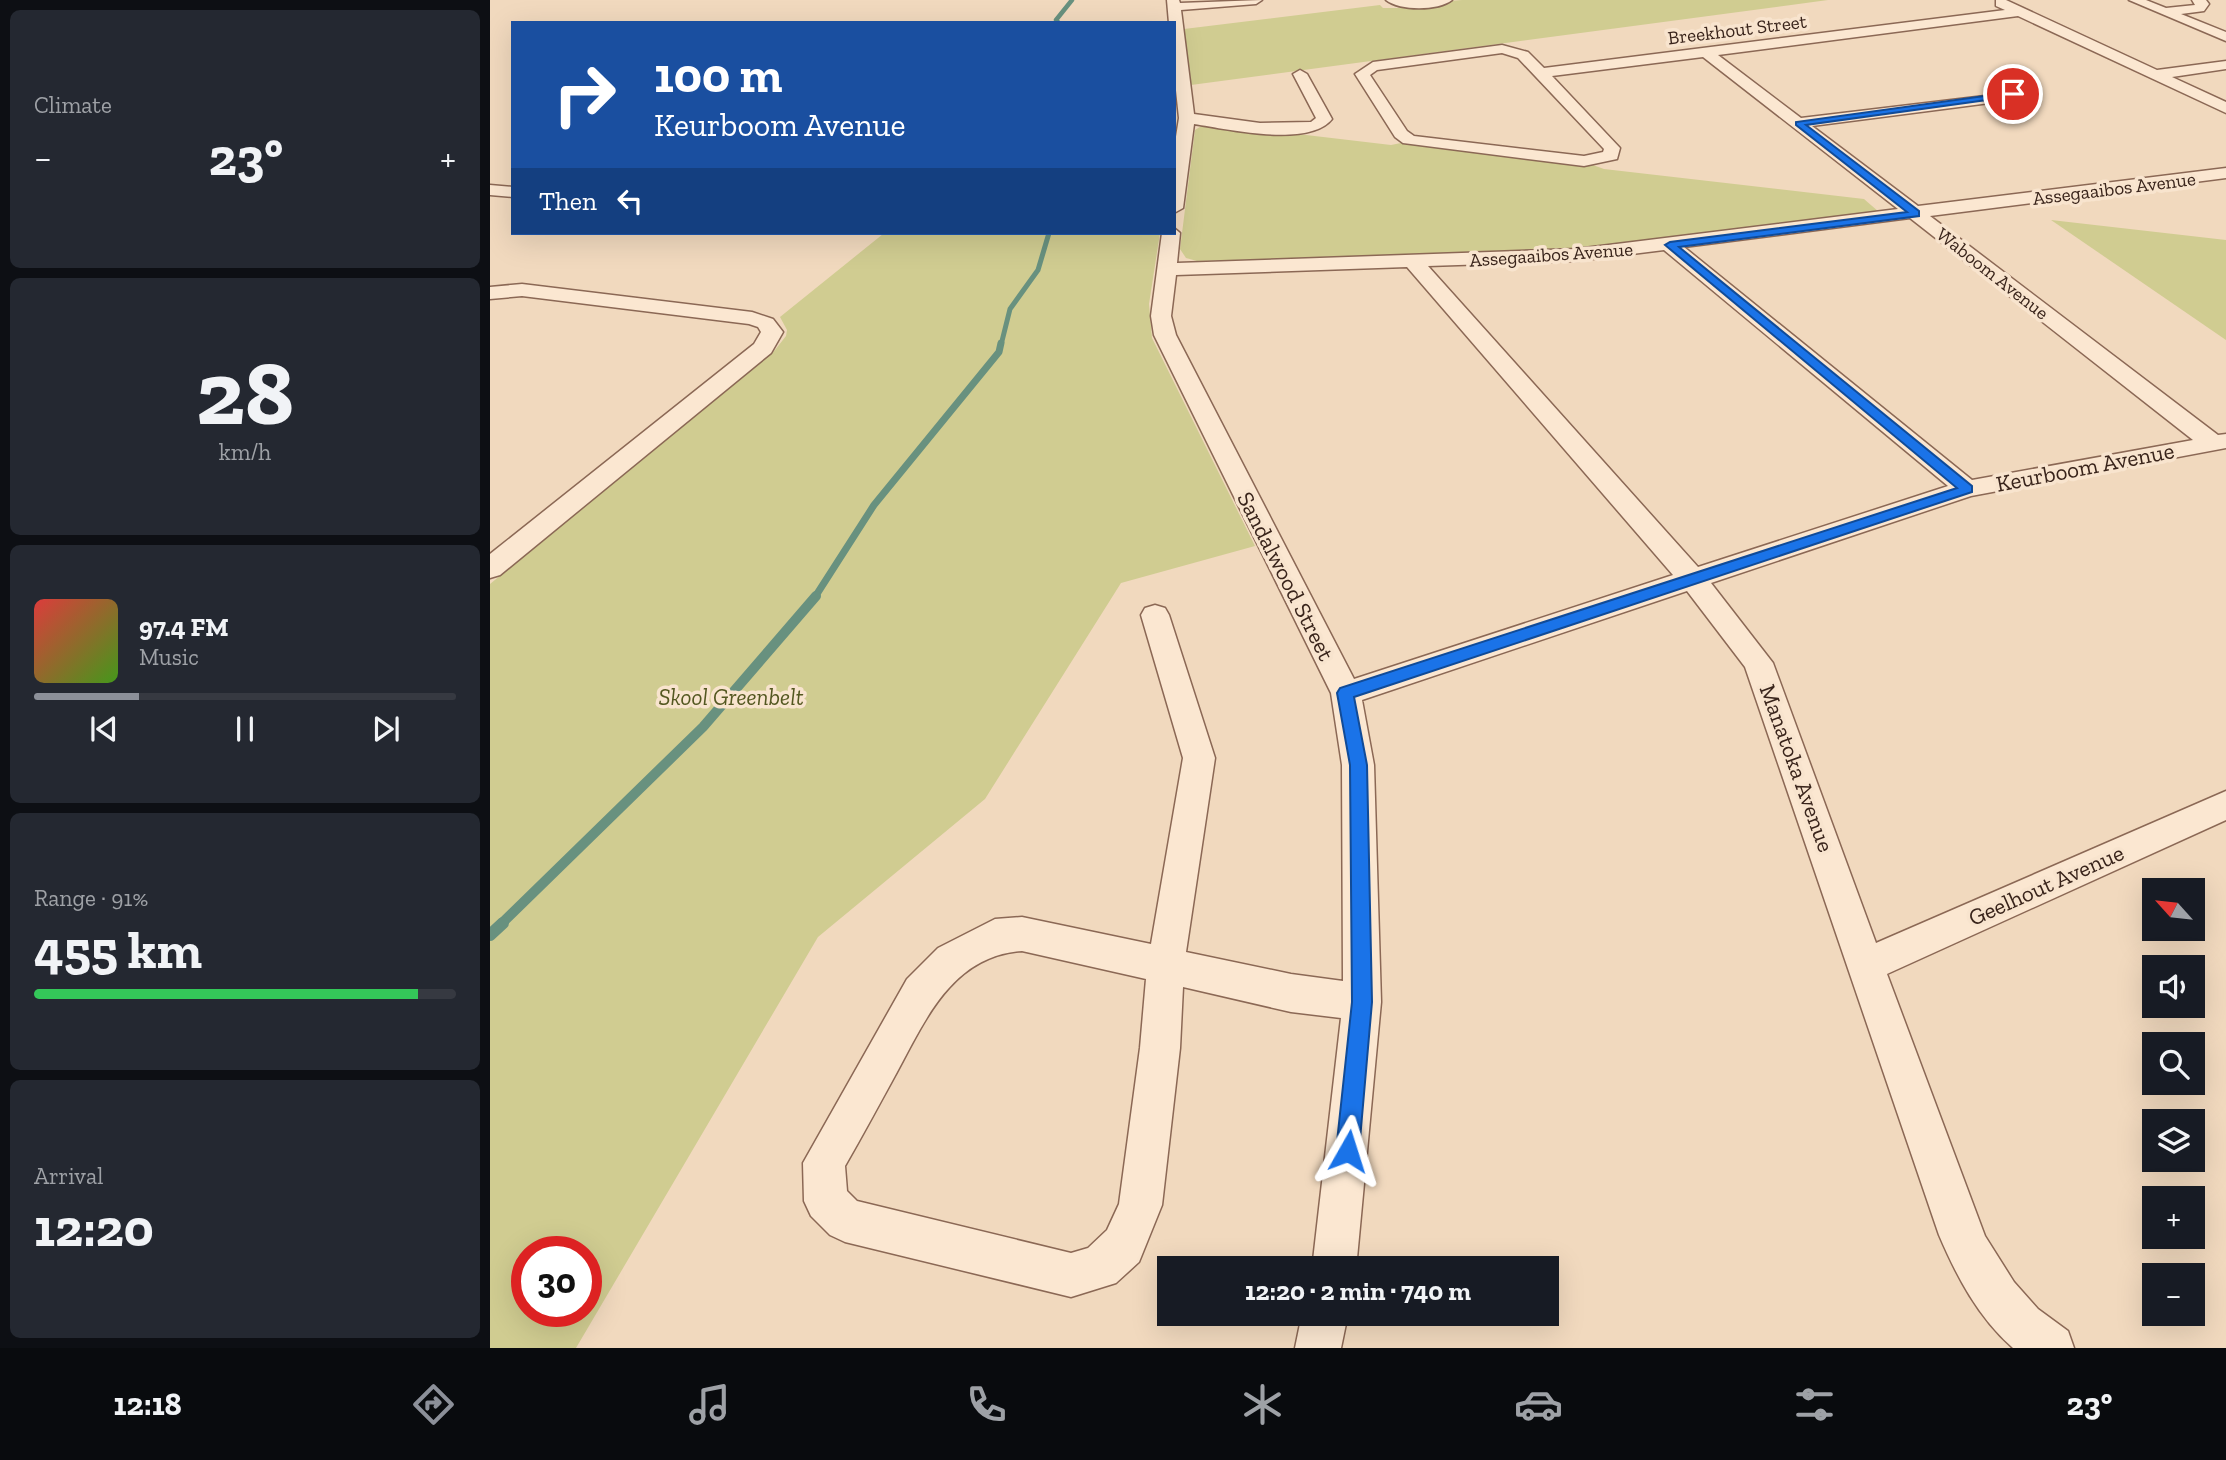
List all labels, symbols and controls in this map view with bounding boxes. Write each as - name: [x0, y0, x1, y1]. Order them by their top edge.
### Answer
- street label: Breekhout Street: [1666, 10, 1808, 49]
- text: 100 m: [654, 46, 782, 105]
- icon: right: [539, 49, 630, 140]
- pin: [1983, 64, 2043, 124]
- icon: arrive: [1994, 75, 2032, 113]
- text: Climate: [34, 91, 112, 119]
- text: Keurboom Avenue: [654, 106, 906, 144]
- text: 23°: [209, 126, 283, 188]
- text: −: [34, 135, 52, 181]
- text: +: [440, 135, 456, 181]
- street label: Assegaaibos Avenue: [2031, 167, 2197, 210]
- icon: left: [611, 182, 649, 220]
- text: Then: [539, 185, 597, 217]
- street label: Waboom Avenue: [1932, 222, 2053, 324]
- street label: Assegaaibos Avenue: [1468, 237, 1634, 272]
- text: 28: [196, 338, 294, 447]
- street label: Keurboom Avenue: [1994, 436, 2176, 498]
- text: km/h: [219, 438, 271, 466]
- street label: Sandalwood Street: [1231, 487, 1341, 665]
- text: 97.4 FM: [139, 611, 229, 643]
- text: Music: [139, 643, 199, 671]
- street label: Manatoka Avenue: [1754, 680, 1840, 856]
- park label: Skool Greenbelt: [658, 683, 804, 711]
- icon: previous: [85, 710, 123, 748]
- icon: pause: [226, 710, 264, 748]
- icon: next: [367, 710, 405, 748]
- street label: Geelhout Avenue: [1964, 838, 2128, 932]
- north arrow: [2142, 878, 2205, 942]
- map controls: [2142, 878, 2205, 1326]
- text: Range · 91%: [34, 884, 148, 912]
- text: 455 km: [34, 919, 202, 981]
- button: sound: [2142, 955, 2205, 1018]
- button: search: [2142, 1032, 2205, 1095]
- button: layers: [2142, 1109, 2205, 1172]
- position arrow: [1311, 1114, 1385, 1188]
- text: Arrival: [34, 1162, 103, 1190]
- button: +: [2142, 1186, 2205, 1249]
- text: 12:20: [34, 1197, 154, 1259]
- speed limit sign: 30: [511, 1236, 602, 1327]
- button: −: [2142, 1263, 2205, 1326]
- text: 12:20 · 2 min · 740 m: [1245, 1275, 1471, 1307]
- icon: directions: [409, 1380, 458, 1429]
- icon: music: [685, 1380, 734, 1429]
- icon: phone: [962, 1380, 1011, 1429]
- icon: climate: [1238, 1380, 1287, 1429]
- icon: car: [1514, 1380, 1563, 1429]
- icon: filters: [1790, 1380, 1839, 1429]
- text: 12:18: [114, 1385, 182, 1423]
- text: 23°: [2066, 1385, 2112, 1423]

